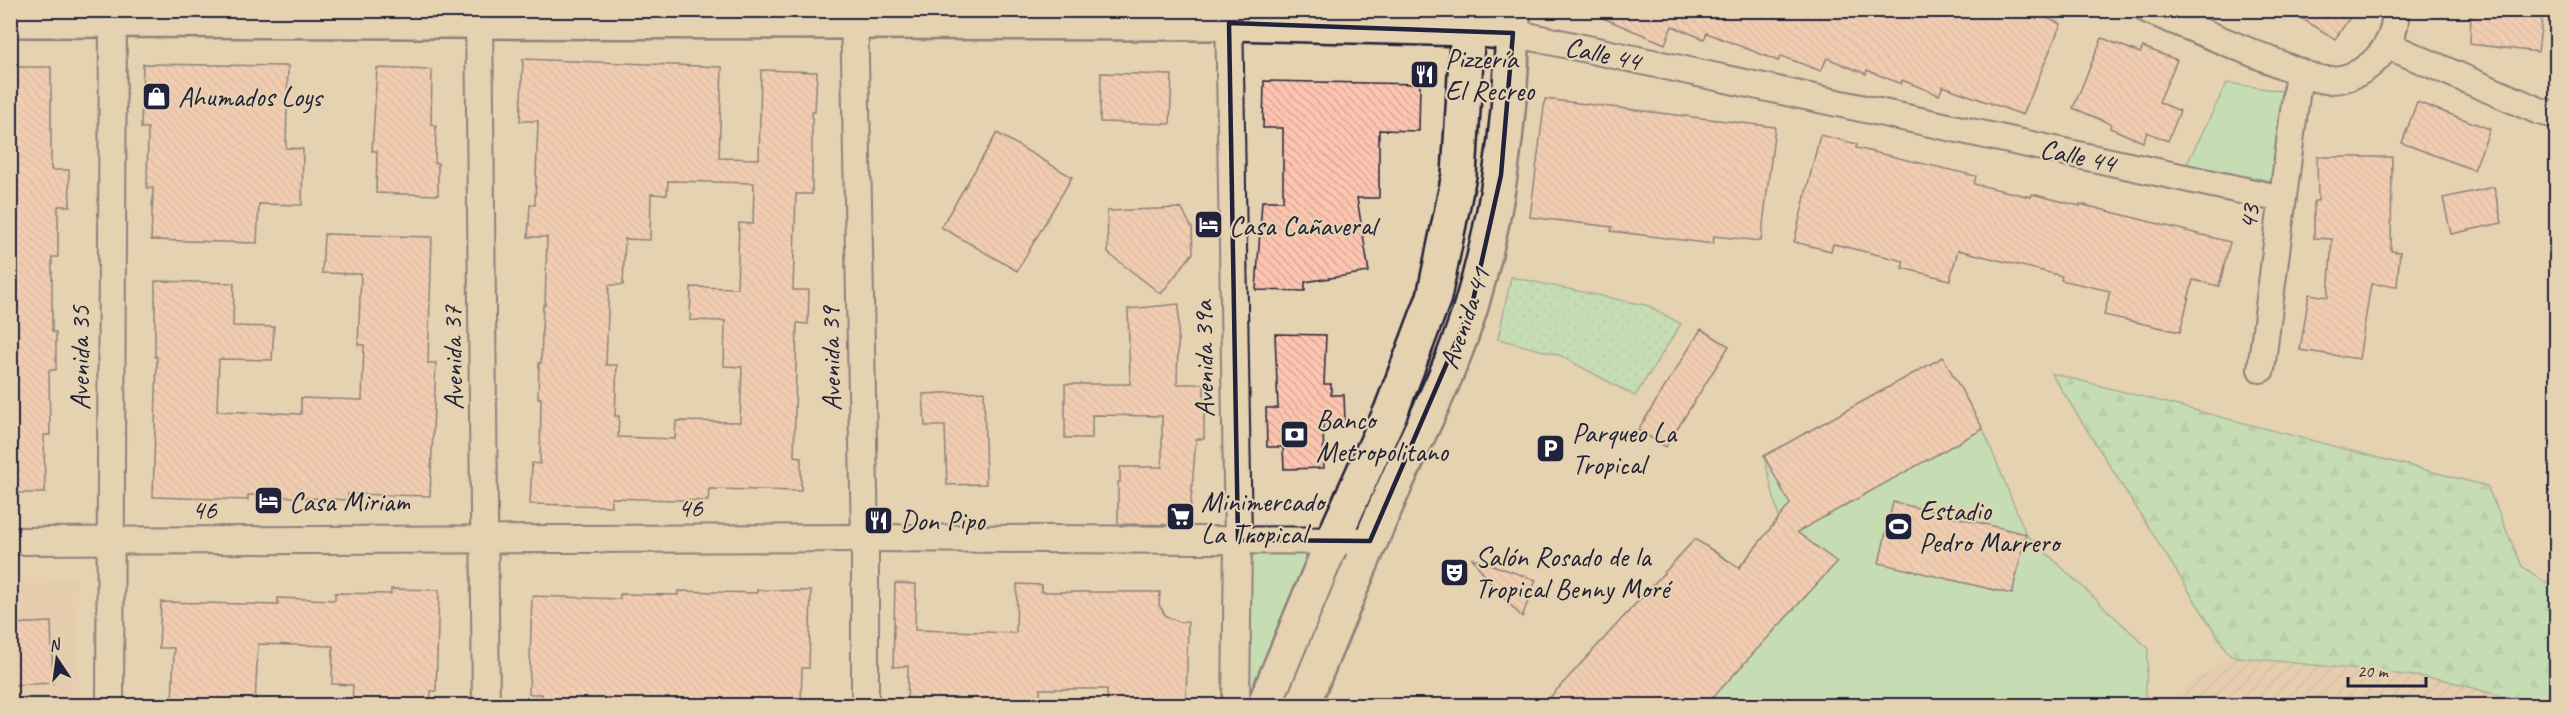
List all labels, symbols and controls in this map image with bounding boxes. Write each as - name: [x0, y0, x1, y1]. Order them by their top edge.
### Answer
- street label: Calle 44: [1562, 28, 1646, 79]
- place label: Pizzería El Recreo: [1445, 41, 1536, 108]
- restaurant icon: Pizzería El Recreo: [1408, 58, 1440, 90]
- place label: Ahumados Loys: [178, 79, 324, 114]
- shop icon: Ahumados Loys: [141, 80, 173, 112]
- street label: Calle 44: [2037, 130, 2121, 181]
- street label: 43: [2230, 200, 2268, 232]
- place label: Casa Cañaveral: [1229, 208, 1381, 243]
- hotel icon: Casa Cañaveral: [1192, 209, 1224, 241]
- street label: Avenida 41: [1431, 262, 1498, 373]
- street label: Avenida 39a: [1185, 299, 1222, 418]
- street label: Avenida 35: [62, 304, 97, 410]
- street label: Avenida 37: [434, 304, 471, 411]
- street label: Avenida 39: [812, 304, 849, 412]
- place label: Banco Metropolitano: [1316, 402, 1450, 469]
- place label: Parqueo La Tropical: [1572, 415, 1678, 482]
- bank icon: Banco Metropolitano: [1279, 419, 1311, 451]
- parking icon: Parqueo La Tropical: [1535, 432, 1567, 464]
- place label: Casa Miriam: [289, 484, 411, 519]
- place label: Minimercado La Tropical: [1201, 484, 1327, 551]
- hotel icon: Casa Miriam: [252, 485, 284, 517]
- street label: 46: [677, 490, 704, 525]
- street label: 46: [191, 492, 218, 527]
- place label: Estadio Pedro Marrero: [1919, 493, 2062, 560]
- supermarket icon: Minimercado La Tropical: [1164, 501, 1196, 533]
- place label: Don Pipo: [900, 503, 987, 538]
- restaurant icon: Don Pipo: [863, 504, 895, 536]
- sports icon: Estadio Pedro Marrero: [1882, 510, 1914, 542]
- place label: Salón Rosado de la Tropical Benny Moré: [1475, 539, 1673, 606]
- theatre icon: Salón Rosado de la Tropical Benny Moré: [1438, 556, 1470, 588]
- north arrow: [27, 629, 87, 689]
- text: N: [47, 634, 64, 656]
- scale bar: [2348, 650, 2426, 688]
- text: 20 m: [2357, 660, 2390, 682]

